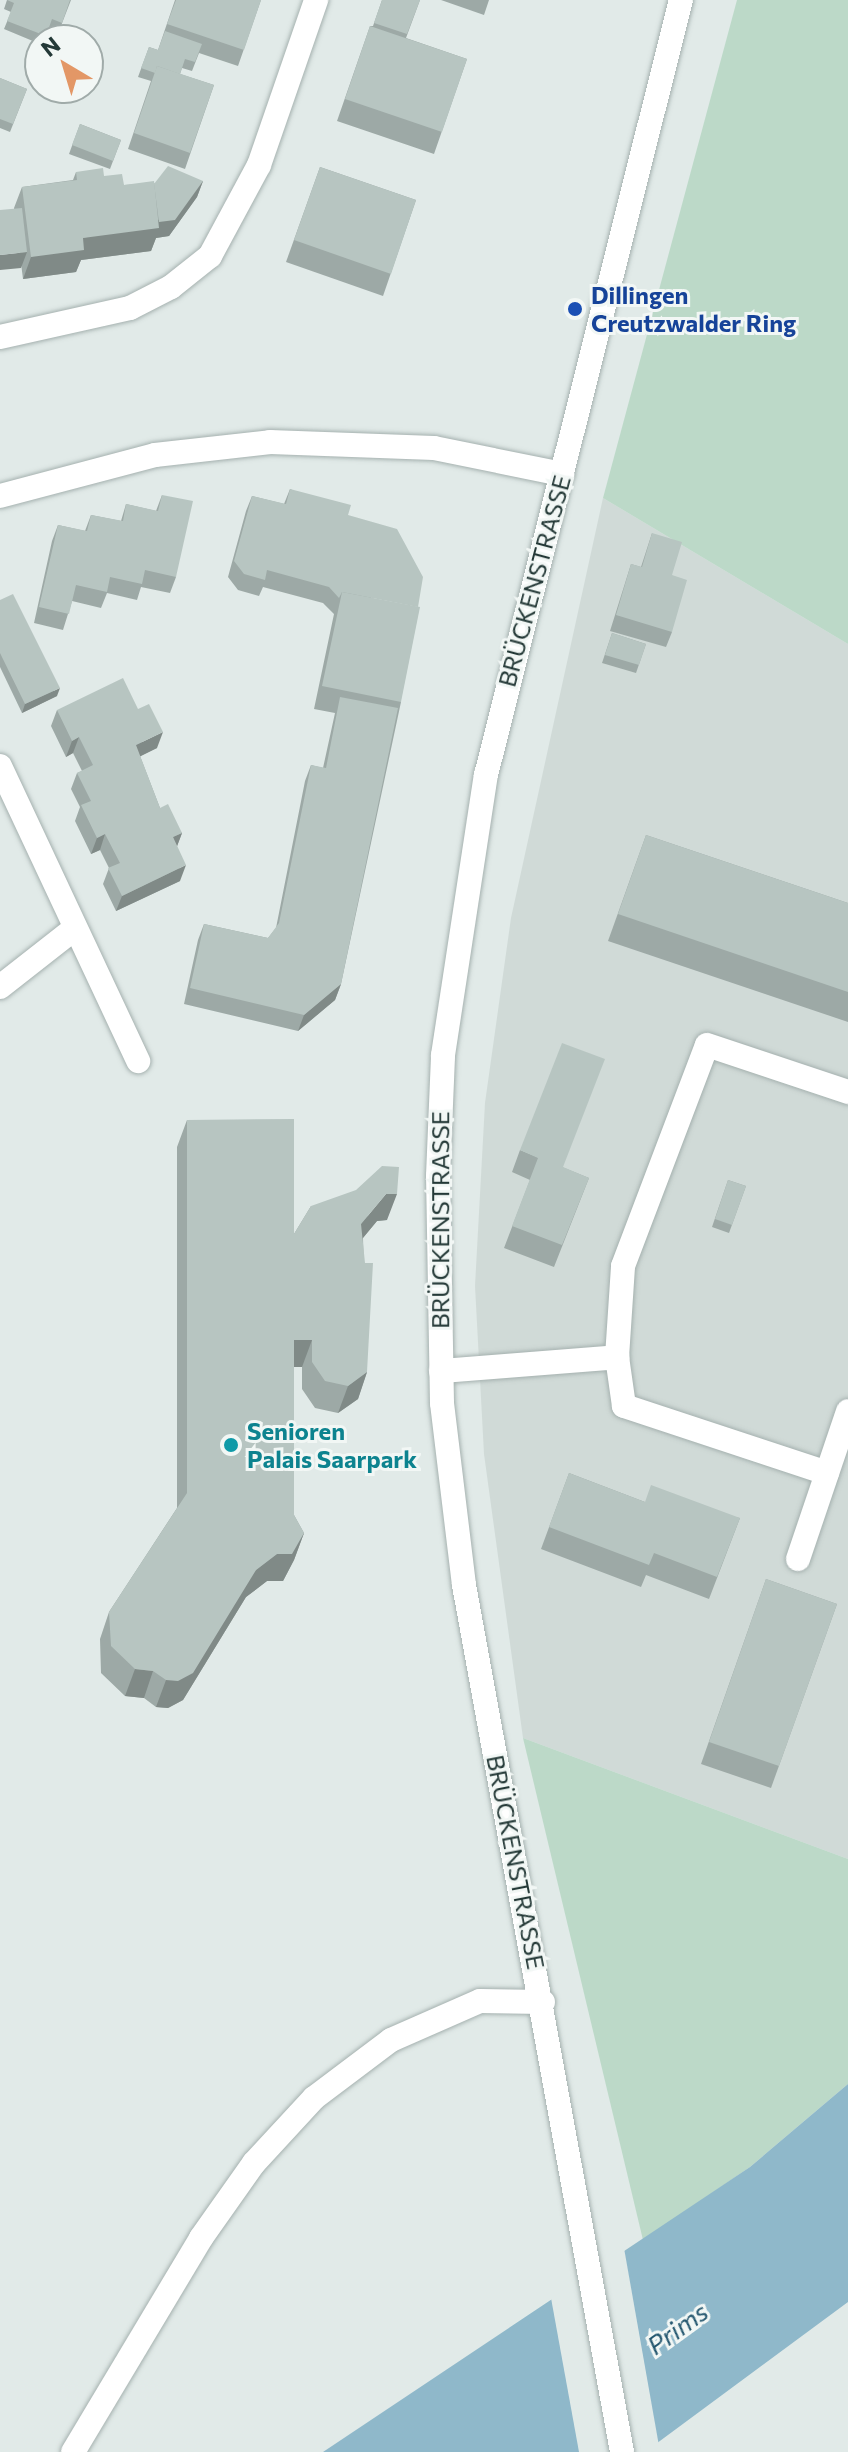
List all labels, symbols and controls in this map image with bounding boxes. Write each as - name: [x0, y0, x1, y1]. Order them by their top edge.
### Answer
- north arrow: [24, 24, 104, 104]
- text: N: [35, 31, 65, 62]
- place label: Dillingen Creutzwalder Ring: [591, 281, 796, 337]
- marker: Dillingen Creutzwalder Ring: [566, 300, 584, 318]
- street label: BRÜCKENSTRASSE: [492, 472, 576, 690]
- street label: BRÜCKENSTRASSE: [426, 1111, 454, 1329]
- place label: Senioren Palais Saarpark: [247, 1417, 417, 1473]
- marker: Senioren Palais Saarpark: [222, 1436, 240, 1454]
- street label: BRÜCKENSTRASSE: [481, 1752, 551, 1972]
- water label: Prims: [640, 2295, 714, 2361]

